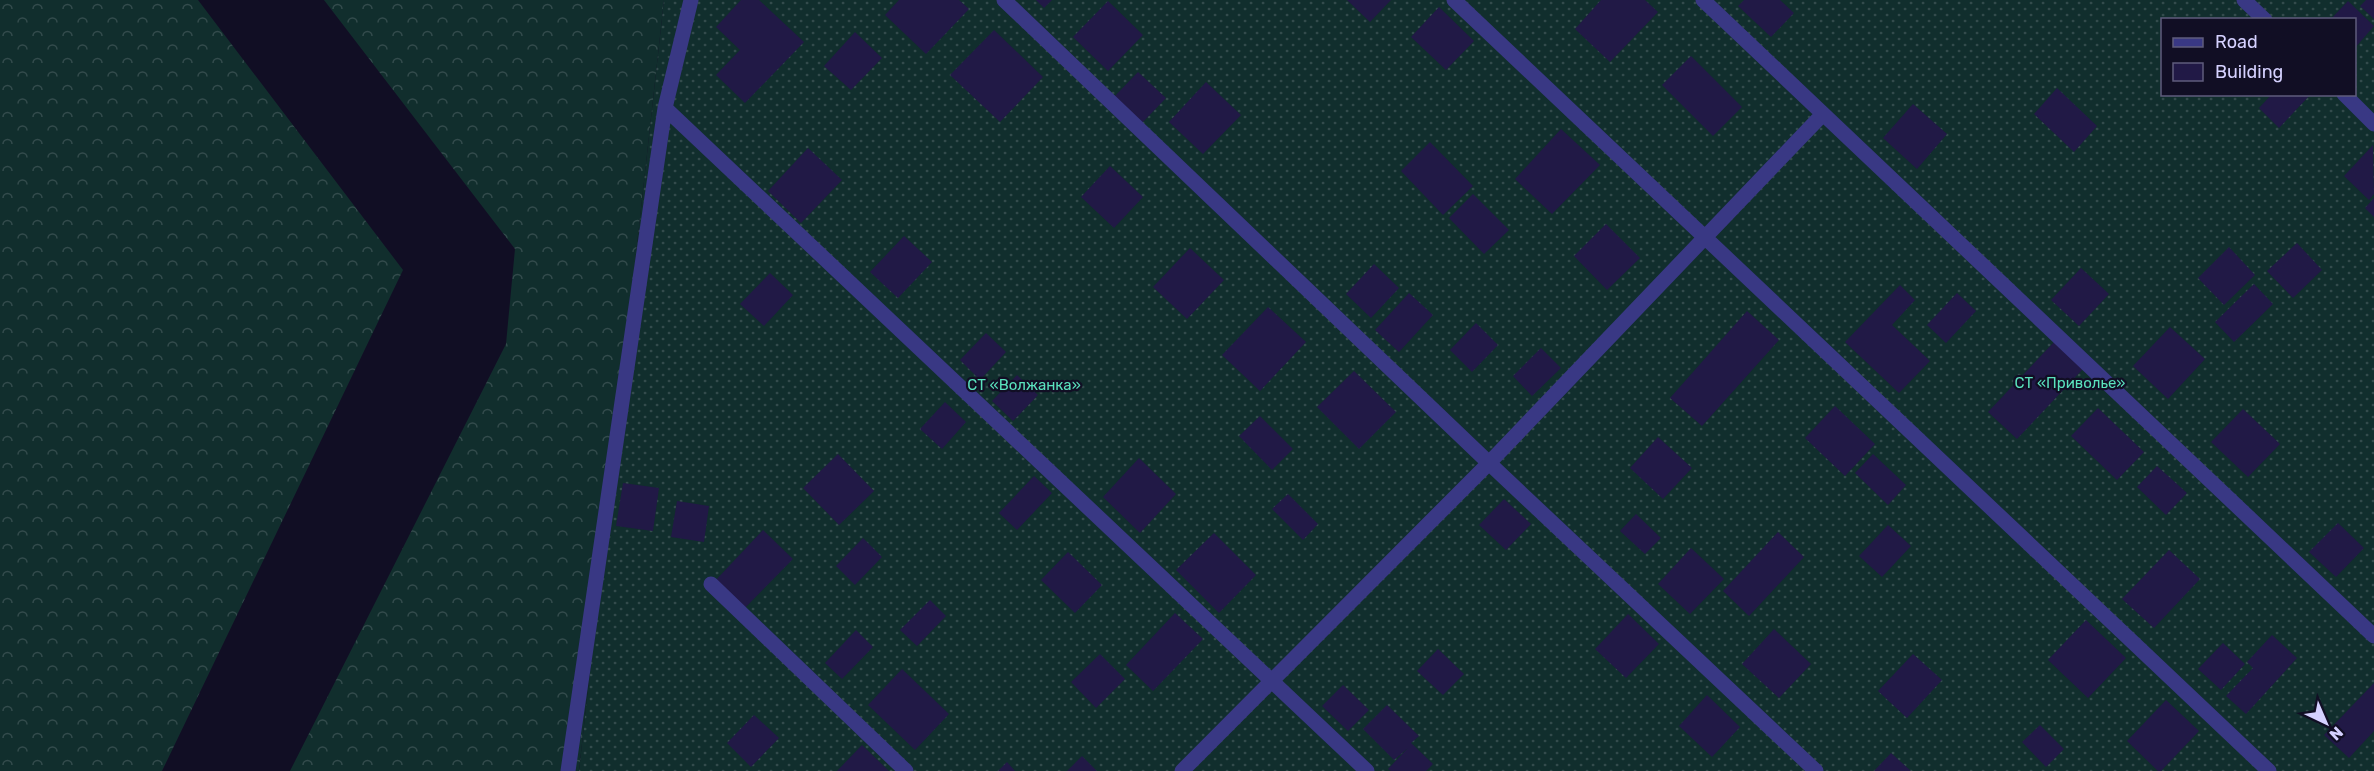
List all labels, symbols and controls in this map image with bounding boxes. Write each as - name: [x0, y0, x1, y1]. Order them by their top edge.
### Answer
- legend: [2161, 18, 2356, 96]
- text: Road: [2215, 31, 2258, 53]
- text: Building: [2215, 61, 2283, 83]
- park label: СТ «Приволье»: [2015, 374, 2125, 392]
- park label: СТ «Волжанка»: [967, 376, 1081, 394]
- north arrow: [2296, 693, 2356, 753]
- text: N: [2325, 723, 2347, 744]

